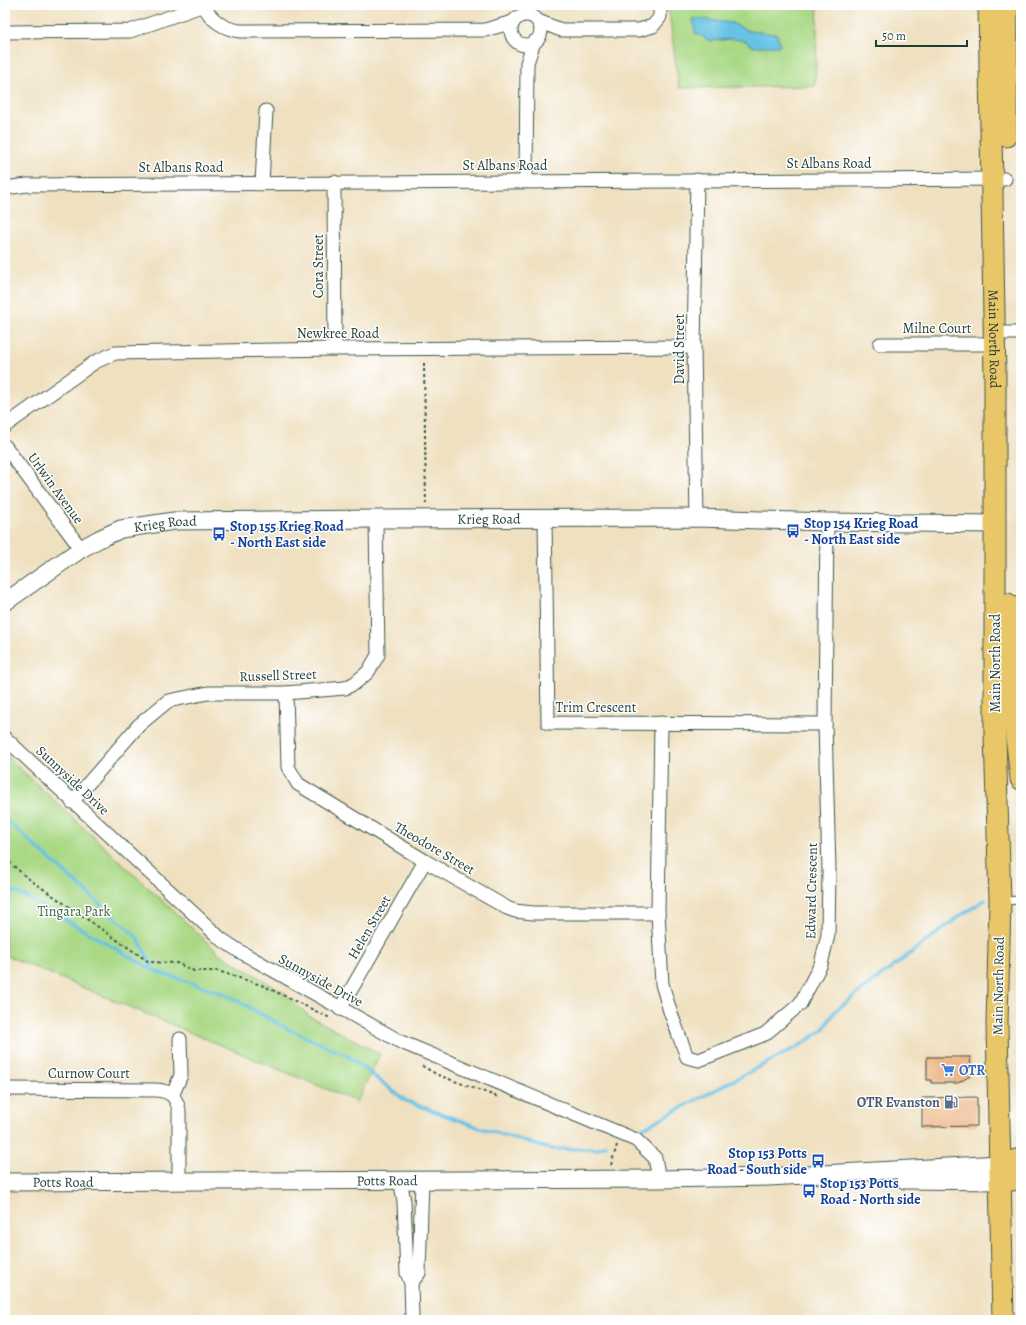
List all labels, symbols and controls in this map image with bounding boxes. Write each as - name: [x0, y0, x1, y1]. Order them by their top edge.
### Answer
- scale bar: [876, 22, 967, 48]
- text: 50 m: [882, 28, 906, 44]
- street label: St Albans Road: [787, 154, 872, 173]
- street label: St Albans Road: [463, 156, 548, 175]
- street label: St Albans Road: [139, 158, 224, 177]
- street label: Cora Street: [309, 233, 328, 298]
- street label: Main North Road: [984, 289, 1004, 389]
- street label: David Street: [670, 313, 689, 385]
- street label: Milne Court: [903, 319, 972, 338]
- street label: Newkree Road: [297, 324, 380, 343]
- street label: Urlwin Avenue: [23, 449, 88, 528]
- street label: Krieg Road: [457, 510, 521, 529]
- street label: Krieg Road: [132, 512, 197, 537]
- place label: Stop 154 Krieg Road - North East side: [804, 514, 919, 549]
- place label: Stop 155 Krieg Road - North East side: [230, 517, 344, 552]
- bus stop icon: Stop 154 Krieg Road - North East side: [785, 523, 801, 539]
- bus stop icon: Stop 155 Krieg Road - North East side: [211, 526, 227, 542]
- street label: Main North Road: [986, 613, 1005, 712]
- street label: Russell Street: [239, 665, 317, 686]
- street label: Trim Crescent: [556, 698, 637, 717]
- street label: Sunnyside Drive: [32, 741, 113, 819]
- street label: Theodore Street: [391, 818, 479, 879]
- street label: Edward Crescent: [801, 842, 822, 940]
- street label: Helen Street: [343, 891, 396, 963]
- park label: Tingara Park: [38, 902, 111, 921]
- street label: Main North Road: [988, 936, 1009, 1036]
- street label: Sunnyside Drive: [275, 949, 366, 1012]
- place label: OTR: [959, 1061, 985, 1080]
- supermarket icon: OTR: [940, 1062, 956, 1078]
- street label: Curnow Court: [48, 1064, 130, 1083]
- place label: OTR Evanston: [857, 1093, 940, 1112]
- fuel station icon: OTR Evanston: [943, 1094, 959, 1110]
- place label: Stop 153 Potts Road - South side: [707, 1144, 808, 1179]
- bus stop icon: Stop 153 Potts Road - South side: [810, 1153, 826, 1169]
- street label: Potts Road: [356, 1171, 418, 1190]
- street label: Potts Road: [32, 1173, 94, 1192]
- place label: Stop 153 Potts Road - North side: [820, 1174, 921, 1209]
- bus stop icon: Stop 153 Potts Road - North side: [801, 1183, 817, 1199]

